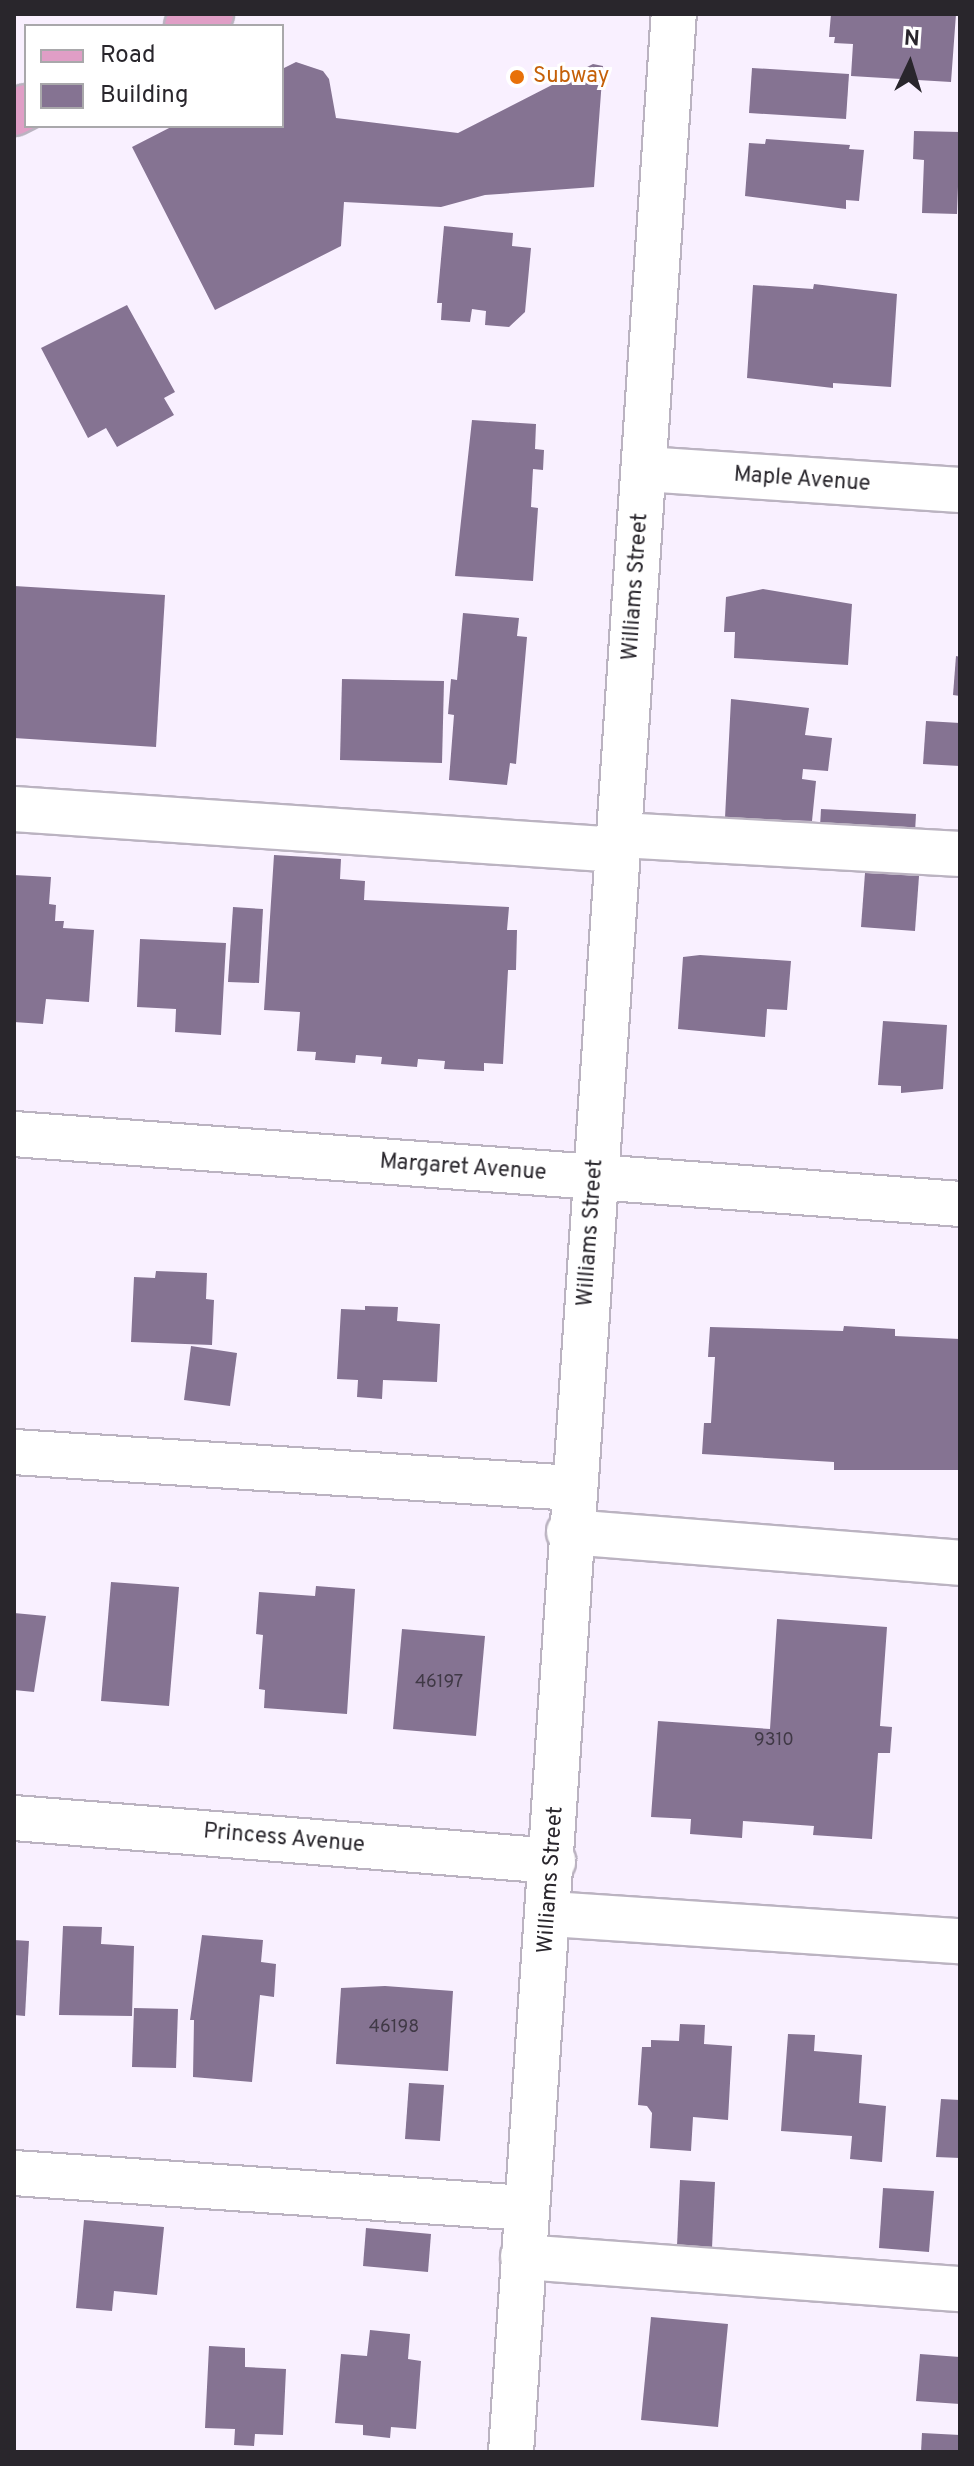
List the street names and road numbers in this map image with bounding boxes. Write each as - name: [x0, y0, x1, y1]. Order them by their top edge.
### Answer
- street label: Maple Avenue: [732, 462, 872, 498]
- street label: Williams Street: [618, 512, 654, 662]
- street label: Margaret Avenue: [378, 1149, 548, 1187]
- street label: Williams Street: [573, 1158, 609, 1308]
- street label: Williams Street: [533, 1805, 569, 1955]
- street label: Princess Avenue: [202, 1819, 366, 1859]

